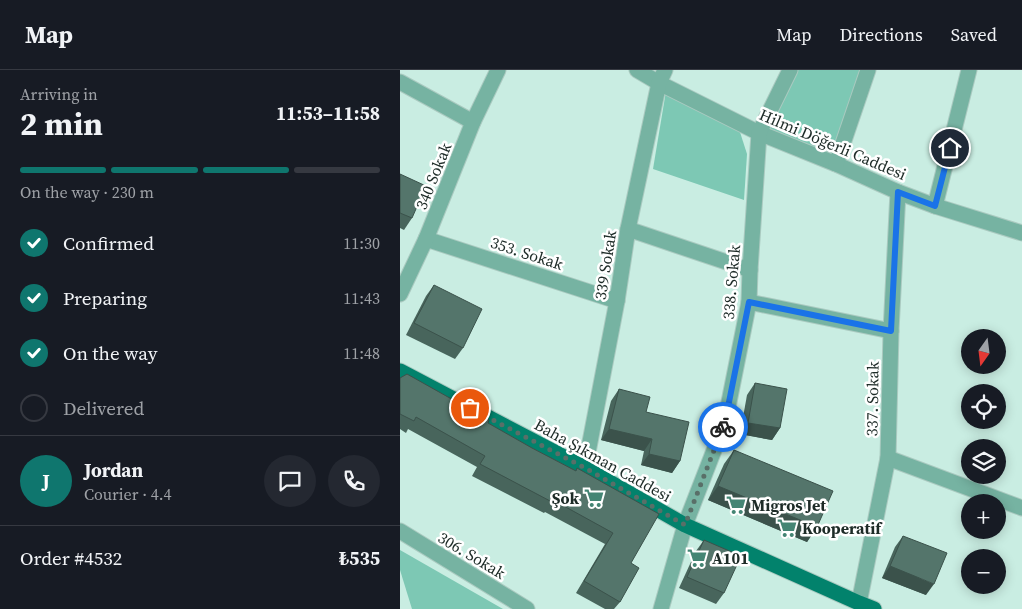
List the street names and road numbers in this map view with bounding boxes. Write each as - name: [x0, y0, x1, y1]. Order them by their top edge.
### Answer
- street label: Hilmi Döğerli Caddesi: [756, 103, 910, 185]
- street label: 340 Sokak: [410, 139, 456, 213]
- street label: 339 Sokak: [589, 228, 621, 301]
- street label: 353. Sokak: [488, 231, 566, 275]
- street label: 338. Sokak: [717, 243, 745, 320]
- street label: 337. Sokak: [860, 361, 884, 437]
- street label: Baha Şıkman Caddesi: [531, 413, 676, 507]
- street label: 306. Sokak: [434, 526, 510, 584]

